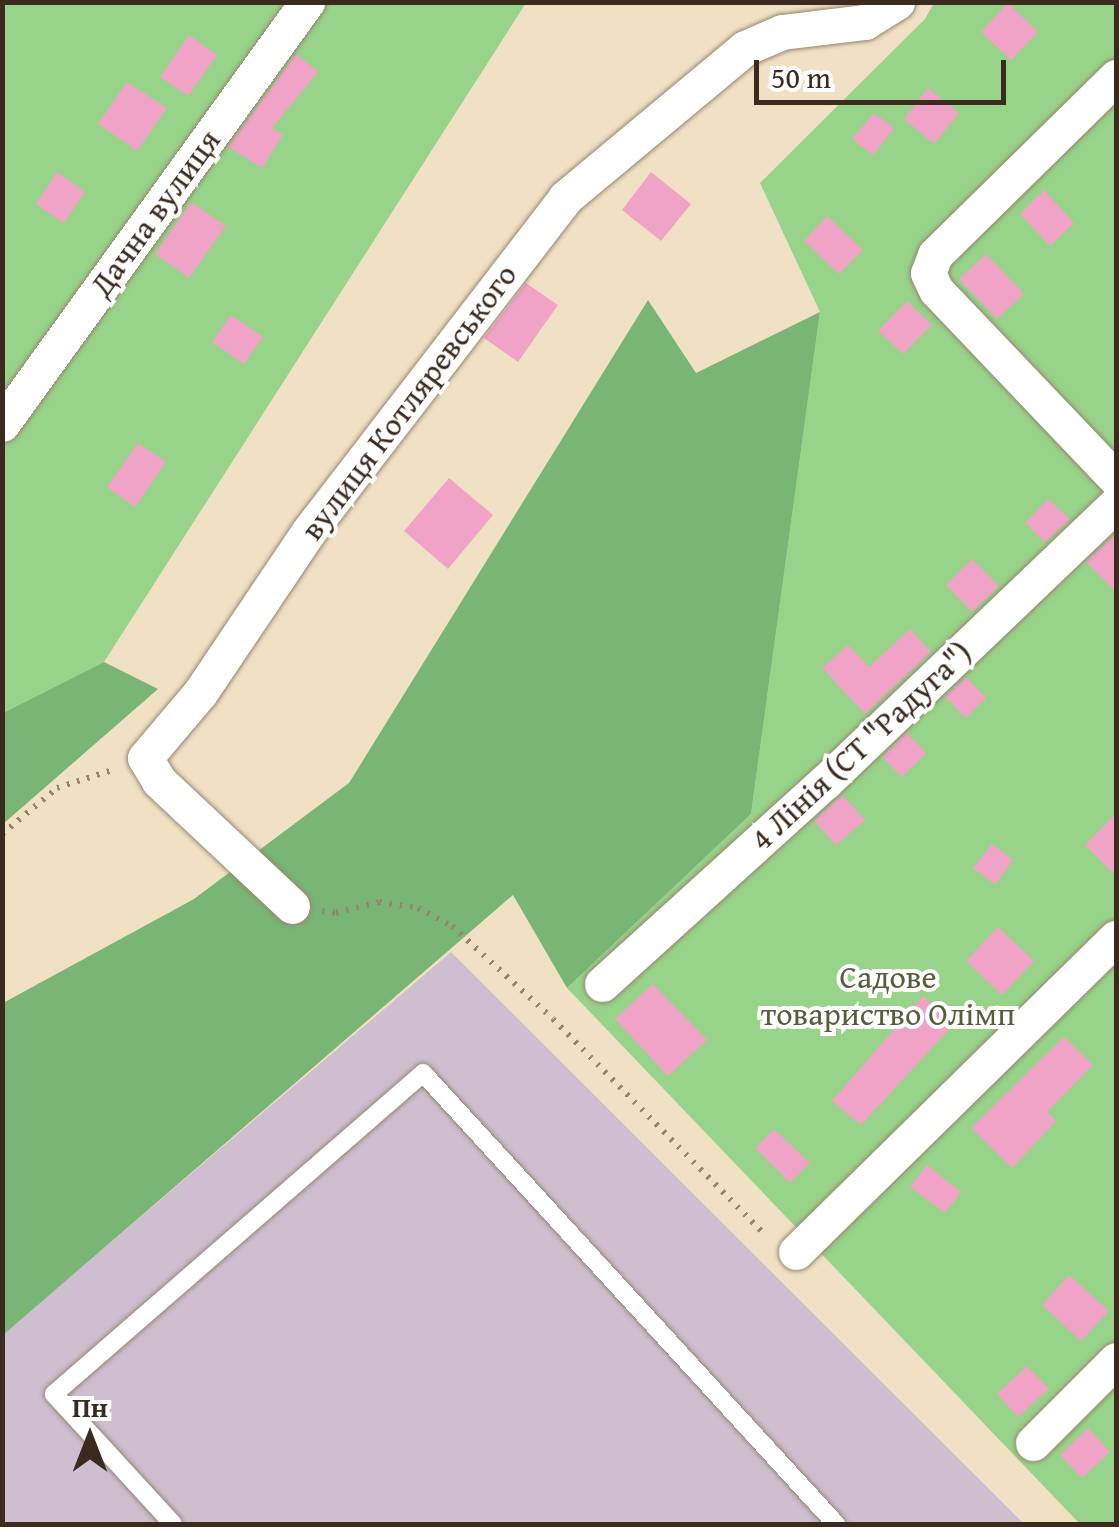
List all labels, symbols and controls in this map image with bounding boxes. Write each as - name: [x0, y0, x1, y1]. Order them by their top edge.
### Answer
- scale bar: [759, 40, 1012, 102]
- text: 50 m: [771, 55, 831, 99]
- street label: Дачна вулиця: [82, 122, 228, 304]
- street label: вулиця Котляревського: [293, 257, 525, 547]
- street label: 4 Лінія (СТ "Радуга"): [742, 634, 980, 858]
- park label: Садове товариство Олімп: [761, 959, 1015, 1034]
- text: Пн: [72, 1386, 108, 1427]
- north arrow: [40, 1387, 140, 1487]

